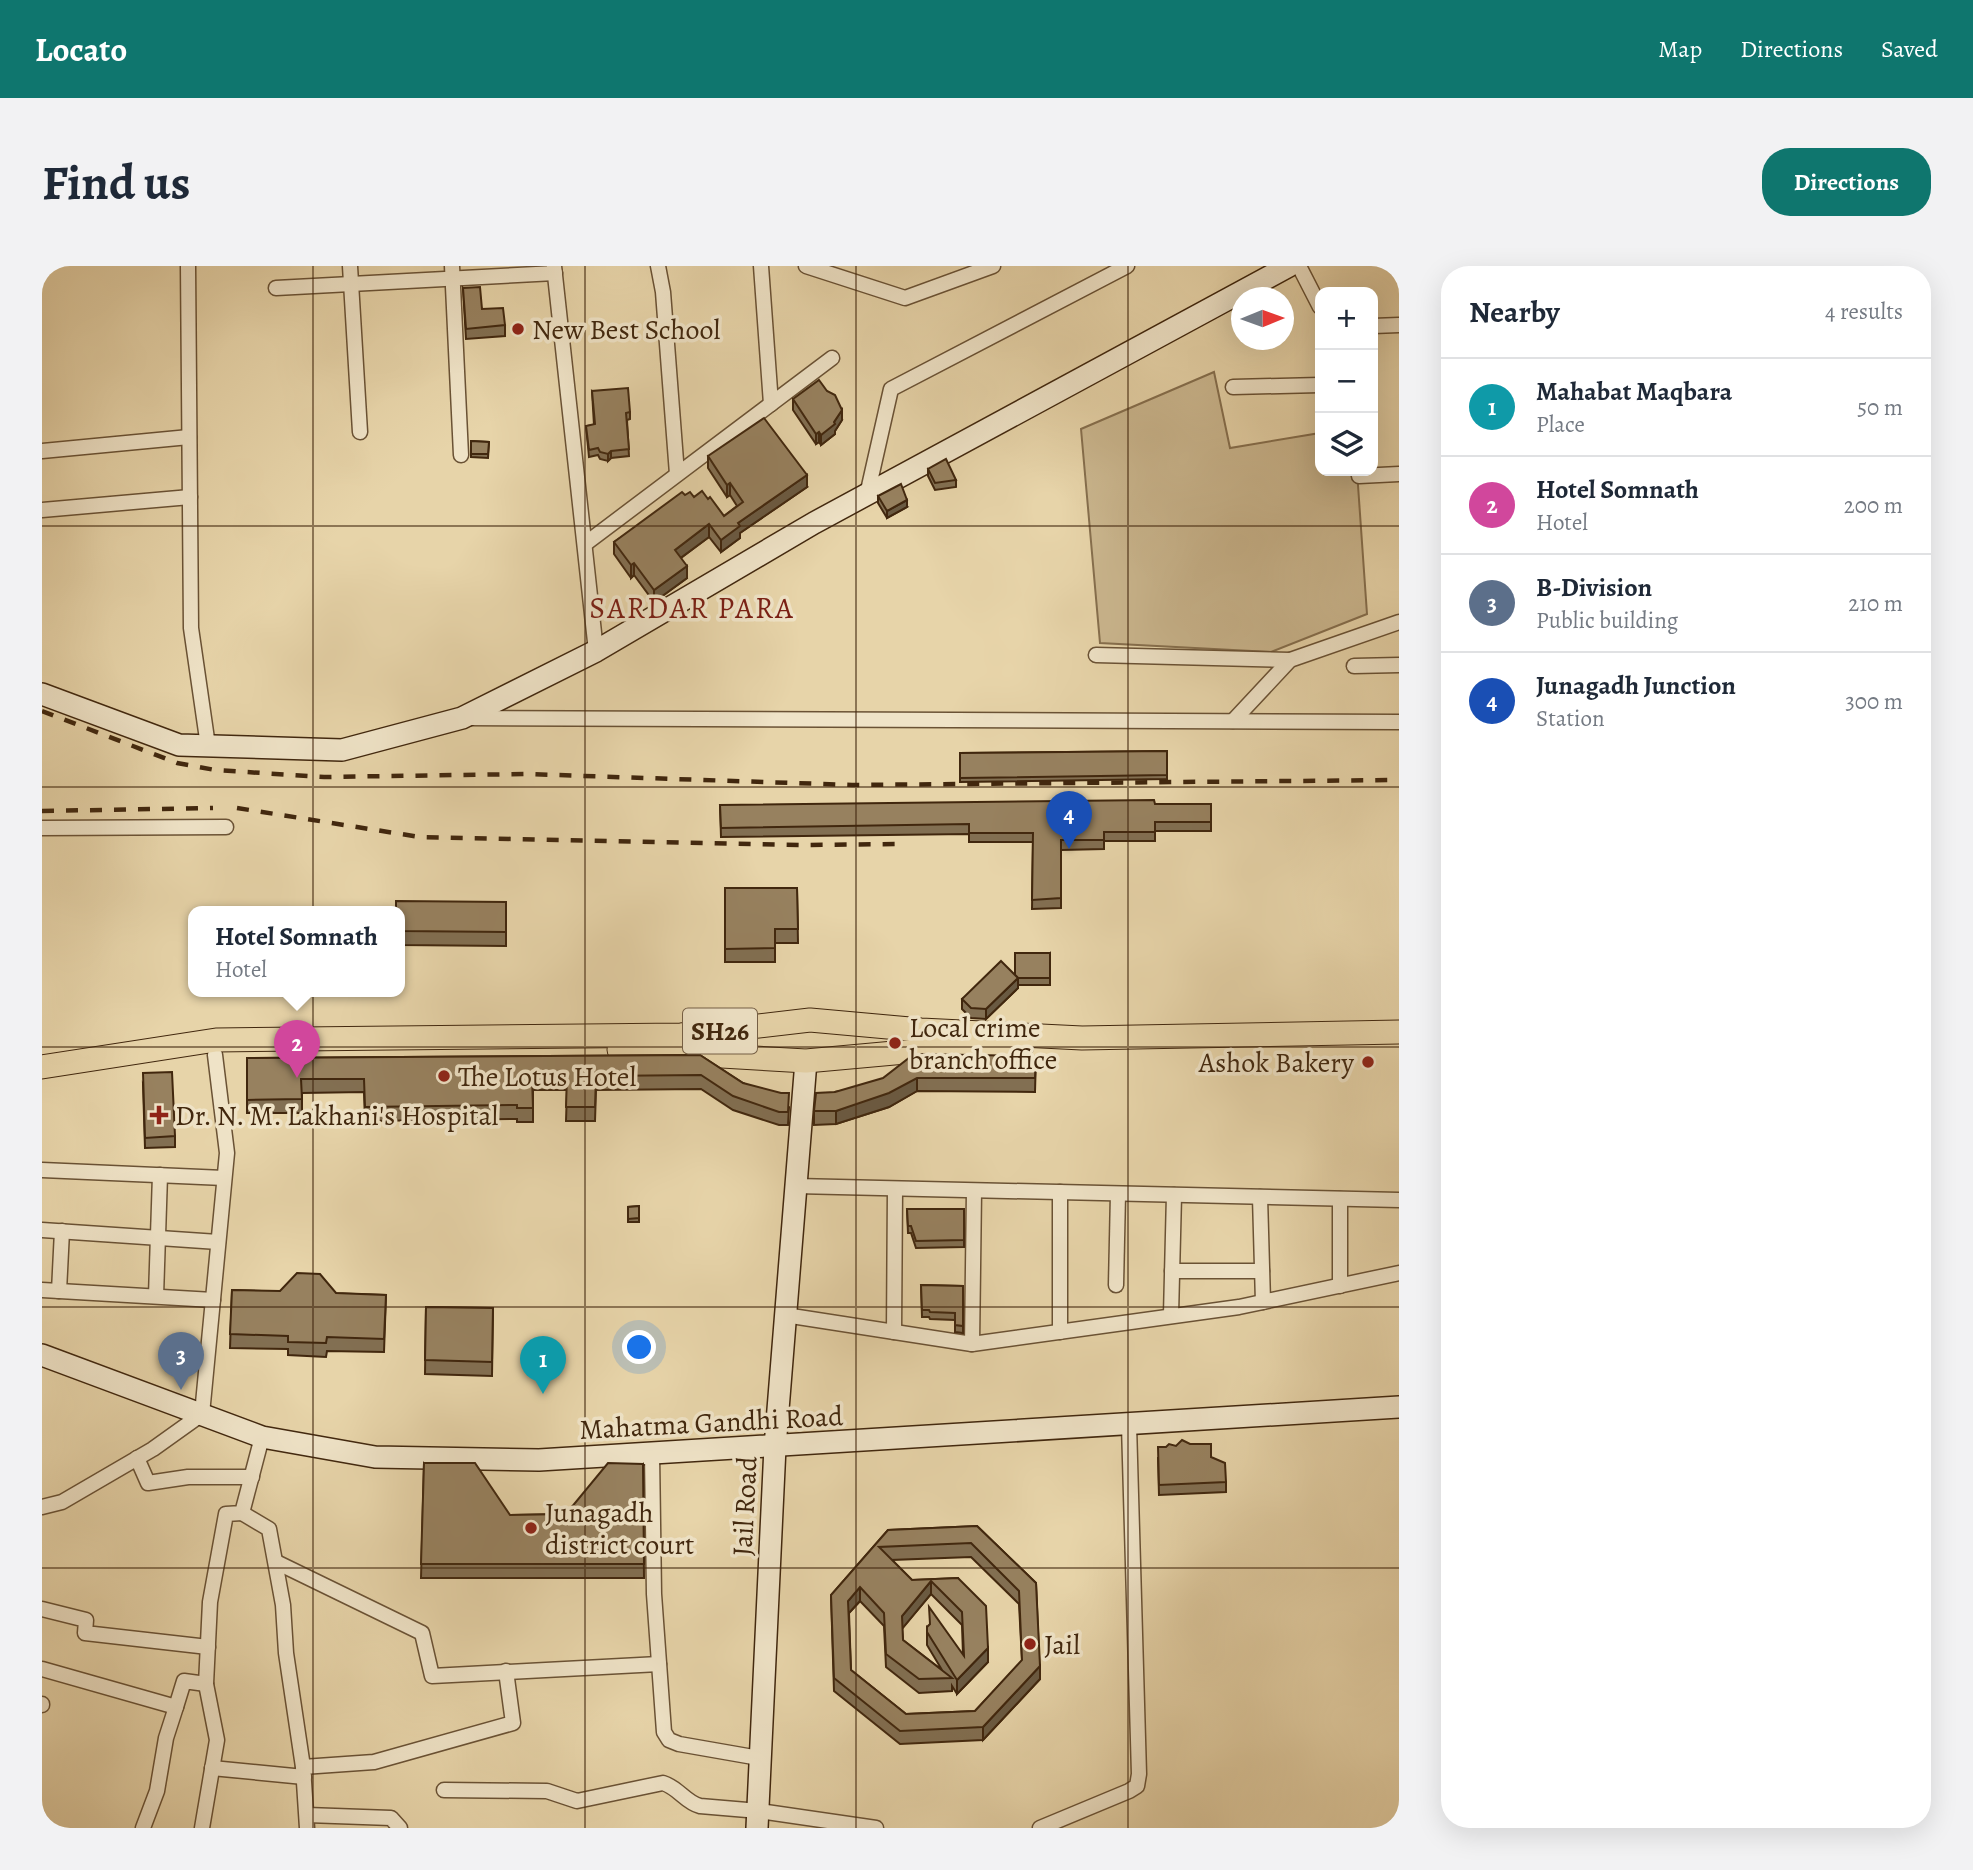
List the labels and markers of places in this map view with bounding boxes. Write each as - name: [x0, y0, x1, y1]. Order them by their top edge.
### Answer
- place label: New Best School: [532, 311, 720, 349]
- marker: New Best School: [510, 321, 526, 337]
- pin: 4: [1046, 791, 1092, 849]
- place label: Local crime branch office: [909, 1009, 1057, 1079]
- pin: 2: [274, 1020, 320, 1078]
- marker: Local crime branch office: [887, 1035, 903, 1051]
- place label: Ashok Bakery: [1198, 1044, 1355, 1082]
- marker: Ashok Bakery: [1360, 1054, 1376, 1070]
- place label: The Lotus Hotel: [458, 1058, 636, 1096]
- marker: The Lotus Hotel: [436, 1068, 452, 1084]
- place label: Dr. N. M. Lakhani's Hospital: [175, 1097, 499, 1135]
- marker: Dr. N. M. Lakhani's Hospital: [149, 1105, 169, 1125]
- pin: 3: [158, 1332, 204, 1390]
- pin: 1: [520, 1336, 566, 1394]
- place label: Junagadh district court: [545, 1494, 694, 1564]
- marker: Junagadh district court: [523, 1520, 539, 1536]
- place label: Jail: [1044, 1626, 1080, 1664]
- marker: Jail: [1022, 1636, 1038, 1652]

